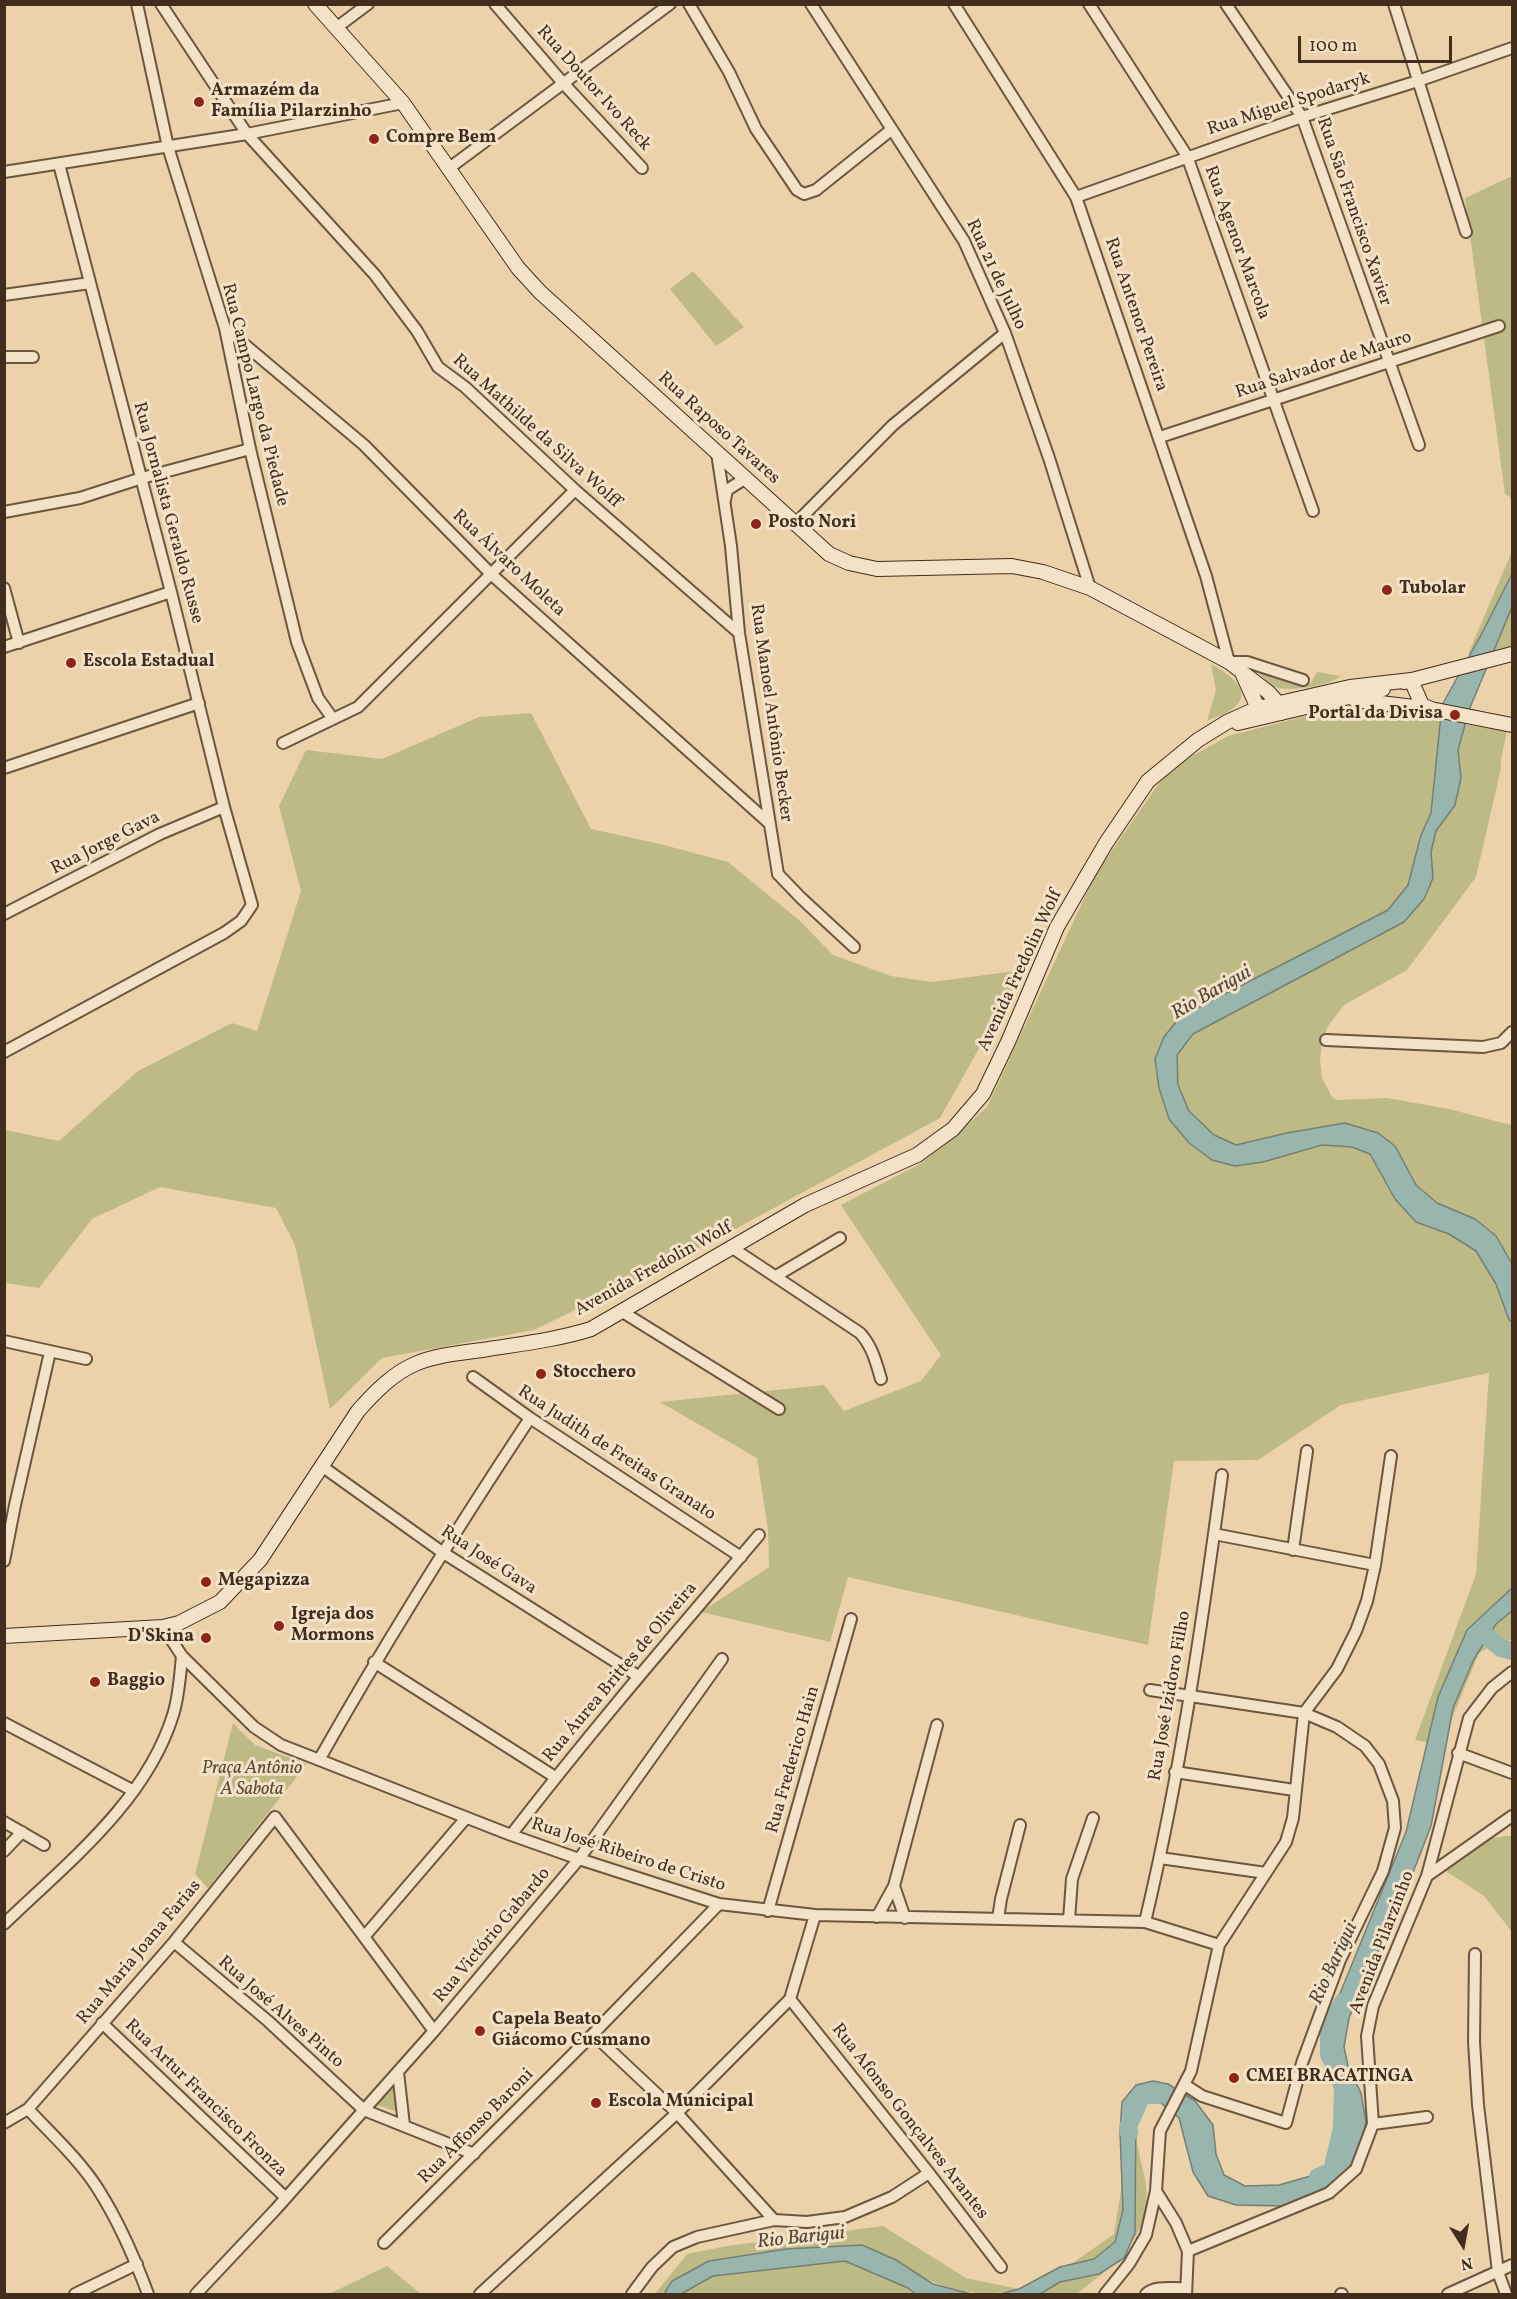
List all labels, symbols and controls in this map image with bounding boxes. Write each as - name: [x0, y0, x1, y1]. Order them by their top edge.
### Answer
- street label: Rua Doutor Ivo Reck: [531, 22, 655, 156]
- scale bar: [1301, 24, 1456, 62]
- text: 100 m: [1309, 34, 1358, 59]
- street label: Rua Miguel Spodaryk: [1205, 68, 1373, 142]
- place label: Armazém da Família Pilarzinho: [211, 81, 372, 124]
- marker: Armazém da Família Pilarzinho: [192, 95, 206, 109]
- street label: Rua São Francisco Xavier: [1311, 115, 1395, 309]
- place label: Compre Bem: [386, 128, 496, 150]
- marker: Compre Bem: [367, 132, 381, 146]
- street label: Rua Agenor Marcola: [1198, 163, 1274, 323]
- street label: Rua 21 de Julho: [960, 216, 1030, 334]
- street label: Rua Antenor Pereira: [1099, 235, 1171, 395]
- street label: Rua Campo Largo da Piedade: [216, 281, 292, 509]
- street label: Rua Salvador de Mauro: [1233, 327, 1415, 405]
- street label: Rua Mathilde da Silva Wolff: [447, 351, 625, 513]
- street label: Rua Raposo Tavares: [652, 368, 784, 490]
- street label: Rua Jornalista Geraldo Russe: [127, 400, 207, 626]
- street label: Rua Álvaro Moleta: [447, 506, 569, 622]
- place label: Posto Nori: [768, 513, 856, 535]
- marker: Posto Nori: [749, 517, 763, 531]
- place label: Tubolar: [1399, 579, 1466, 601]
- marker: Tubolar: [1380, 583, 1394, 597]
- street label: Rua Manoel Antônio Becker: [744, 603, 796, 823]
- place label: Escola Estadual: [83, 652, 215, 674]
- marker: Escola Estadual: [64, 656, 78, 670]
- place label: Portal da Divisa: [1308, 704, 1443, 726]
- marker: Portal da Divisa: [1448, 708, 1462, 722]
- street label: Rua Jorge Gava: [48, 807, 164, 881]
- street label: Avenida Fredolin Wolf: [974, 887, 1068, 1055]
- water label: Rio Barigui: [1168, 962, 1256, 1026]
- street label: Avenida Fredolin Wolf: [572, 1218, 736, 1322]
- place label: Stocchero: [553, 1363, 636, 1385]
- marker: Stocchero: [534, 1367, 548, 1381]
- street label: Rua Judith de Freitas Granato: [513, 1382, 719, 1526]
- street label: Rua José Gava: [436, 1522, 540, 1600]
- place label: Megapizza: [218, 1571, 310, 1593]
- marker: Megapizza: [199, 1575, 213, 1589]
- street label: Rua Áurea Brittes de Oliveira: [539, 1579, 703, 1767]
- place label: Igreja dos Mormons: [291, 1605, 374, 1648]
- street label: Rua José Izidoro Filho: [1145, 1609, 1197, 1783]
- marker: Igreja dos Mormons: [272, 1619, 286, 1633]
- place label: D'Skina: [128, 1627, 194, 1649]
- marker: D'Skina: [199, 1631, 213, 1645]
- place label: Baggio: [107, 1671, 165, 1693]
- marker: Baggio: [88, 1675, 102, 1689]
- street label: Rua Frederico Hain: [763, 1684, 825, 1836]
- park label: Praça Antônio A Sabota: [202, 1759, 302, 1802]
- street label: Rua José Ribeiro de Cristo: [528, 1814, 728, 1898]
- street label: Rua Victório Gabardo: [430, 1864, 556, 2008]
- street label: Avenida Pilarzinho: [1346, 1868, 1420, 2018]
- street label: Rua Maria Joana Farias: [73, 1876, 207, 2030]
- water label: Rio Barigui: [1305, 1919, 1365, 2009]
- street label: Rua José Alves Pinto: [213, 1952, 347, 2074]
- place label: Capela Beato Giácomo Cusmano: [492, 2010, 650, 2052]
- street label: Rua Artur Francisco Fronza: [119, 2016, 291, 2182]
- street label: Rua Afonso Gonçalves Arantes: [826, 2020, 992, 2224]
- marker: Capela Beato Giácomo Cusmano: [473, 2024, 487, 2038]
- street label: Rua Affonso Baroni: [415, 2065, 539, 2189]
- place label: CMEI BRACATINGA: [1246, 2067, 1413, 2089]
- marker: CMEI BRACATINGA: [1227, 2071, 1241, 2085]
- place label: Escola Municipal: [608, 2092, 754, 2114]
- marker: Escola Municipal: [589, 2096, 603, 2110]
- north arrow: [1433, 2215, 1493, 2275]
- water label: Rio Barigui: [756, 2222, 846, 2256]
- text: N: [1459, 2251, 1474, 2275]

